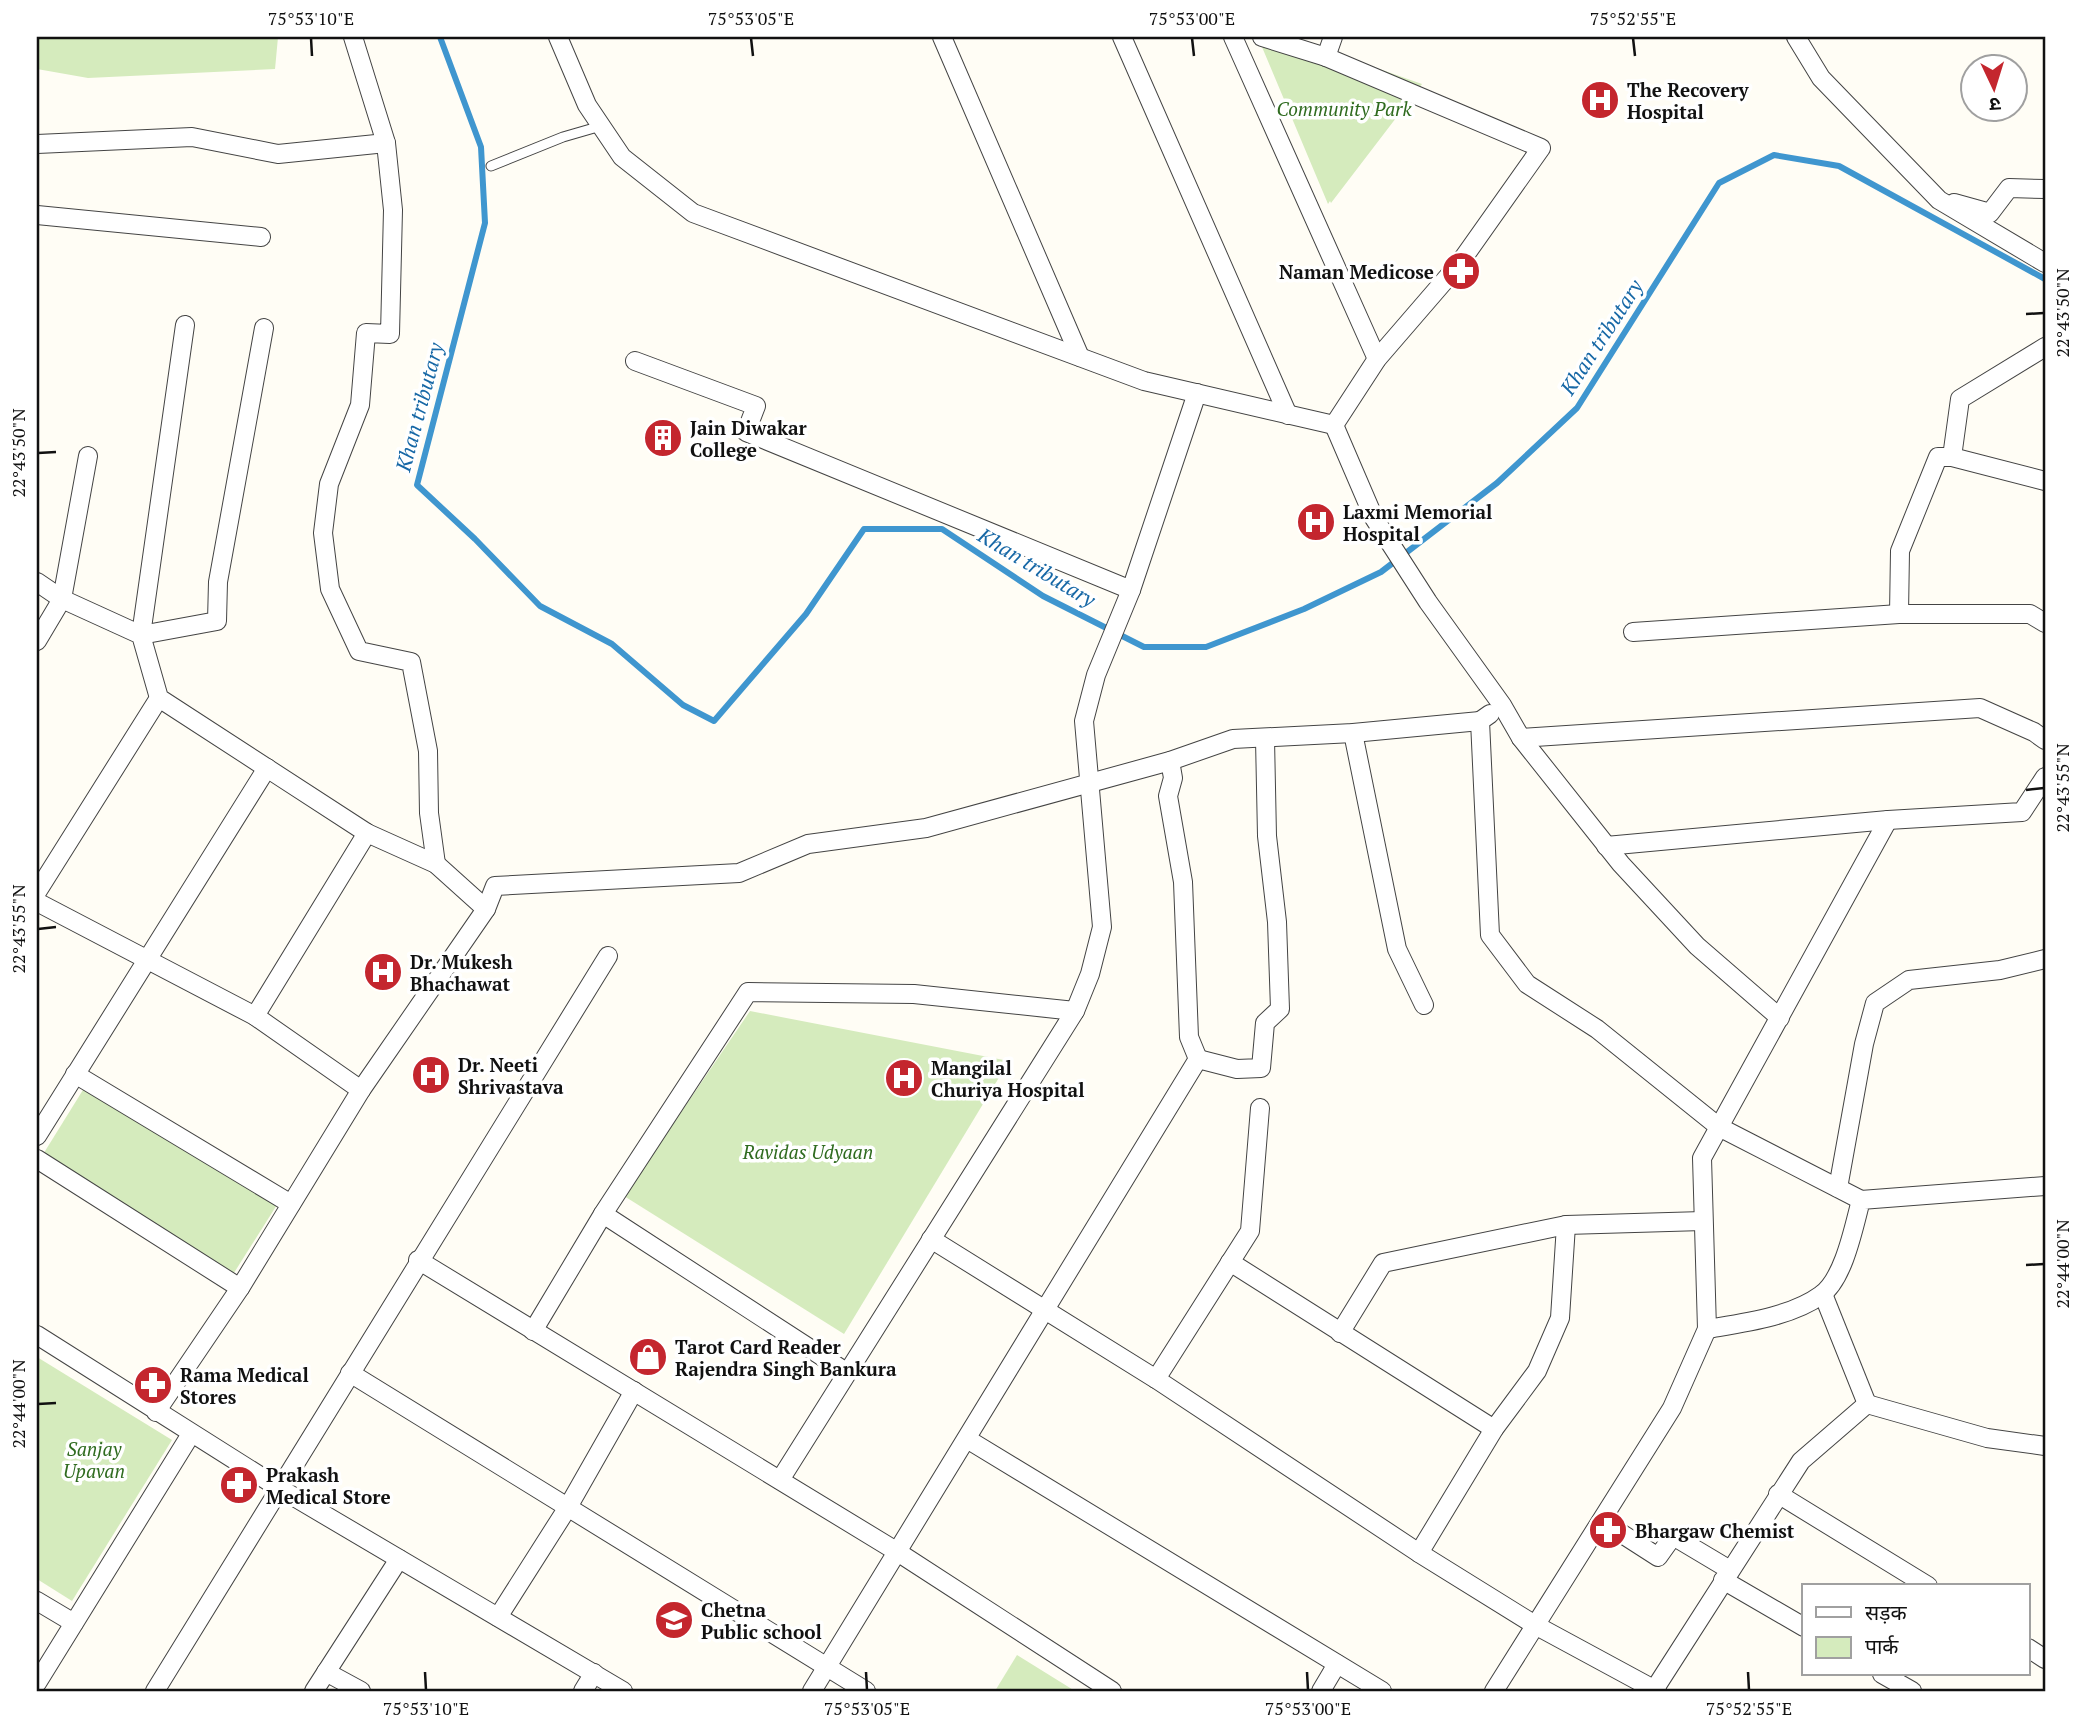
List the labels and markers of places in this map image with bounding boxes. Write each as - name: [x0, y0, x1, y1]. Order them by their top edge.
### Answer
- place label: The Recovery Hospital: [1627, 77, 1750, 124]
- hospital icon: The Recovery Hospital: [1579, 79, 1621, 121]
- pharmacy icon: Naman Medicose: [1440, 250, 1482, 292]
- place label: Naman Medicose: [1279, 259, 1434, 284]
- place label: Jain Diwakar College: [690, 415, 808, 462]
- building icon: Jain Diwakar College: [642, 417, 684, 459]
- place label: Laxmi Memorial Hospital: [1343, 499, 1492, 546]
- hospital icon: Laxmi Memorial Hospital: [1295, 501, 1337, 543]
- place label: Dr. Mukesh Bhachawat: [410, 949, 513, 996]
- hospital icon: Dr. Mukesh Bhachawat: [362, 951, 404, 993]
- place label: Dr. Neeti Shrivastava: [458, 1052, 564, 1099]
- hospital icon: Dr. Neeti Shrivastava: [410, 1054, 452, 1096]
- place label: Mangilal Churiya Hospital: [931, 1055, 1084, 1102]
- hospital icon: Mangilal Churiya Hospital: [883, 1057, 925, 1099]
- place label: Tarot Card Reader Rajendra Singh Bankura: [675, 1334, 897, 1381]
- shop icon: Tarot Card Reader Rajendra Singh Bankura: [627, 1336, 669, 1378]
- place label: Rama Medical Stores: [180, 1362, 309, 1409]
- pharmacy icon: Rama Medical Stores: [132, 1364, 174, 1406]
- place label: Prakash Medical Store: [266, 1462, 391, 1509]
- pharmacy icon: Prakash Medical Store: [218, 1464, 260, 1506]
- pharmacy icon: Bhargaw Chemist: [1587, 1509, 1629, 1551]
- place label: Bhargaw Chemist: [1635, 1518, 1795, 1543]
- place label: Chetna Public school: [701, 1597, 822, 1644]
- school or university icon: Chetna Public school: [653, 1599, 695, 1641]

